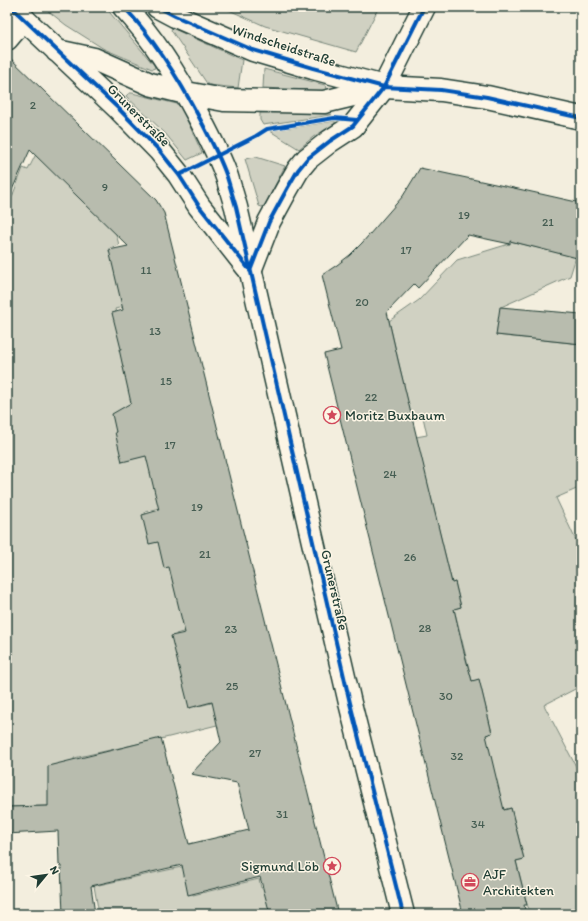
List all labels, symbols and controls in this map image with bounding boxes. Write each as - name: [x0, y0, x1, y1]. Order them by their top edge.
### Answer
- street label: Windscheidstraße: [230, 21, 338, 70]
- street label: Grunerstraße: [104, 80, 174, 151]
- house number: 2: [30, 98, 37, 112]
- house number: 9: [102, 180, 108, 194]
- house number: 19: [458, 208, 470, 222]
- house number: 21: [542, 215, 554, 229]
- house number: 17: [400, 243, 412, 257]
- house number: 11: [140, 263, 152, 277]
- house number: 20: [355, 295, 369, 309]
- house number: 13: [149, 324, 162, 338]
- house number: 15: [160, 374, 172, 388]
- house number: 22: [365, 390, 378, 404]
- place icon: Moritz Buxbaum: [322, 405, 342, 425]
- place label: Moritz Buxbaum: [345, 407, 445, 424]
- house number: 17: [164, 438, 176, 452]
- house number: 24: [383, 467, 397, 481]
- house number: 19: [191, 500, 203, 514]
- house number: 21: [199, 547, 211, 561]
- street label: Grunerstraße: [317, 548, 352, 632]
- house number: 26: [404, 550, 416, 564]
- house number: 28: [419, 621, 432, 635]
- house number: 23: [225, 622, 238, 636]
- house number: 25: [226, 679, 238, 693]
- house number: 30: [439, 689, 453, 703]
- house number: 27: [249, 746, 261, 760]
- house number: 32: [451, 749, 464, 763]
- house number: 31: [276, 807, 288, 821]
- house number: 34: [471, 817, 485, 831]
- north arrow: [26, 855, 66, 895]
- place icon: Sigmund Löb: [322, 856, 342, 876]
- place label: Sigmund Löb: [241, 858, 319, 875]
- text: N: [47, 864, 62, 877]
- place label: AJF Architekten: [483, 866, 554, 899]
- office icon: AJF Architekten: [460, 872, 480, 892]

